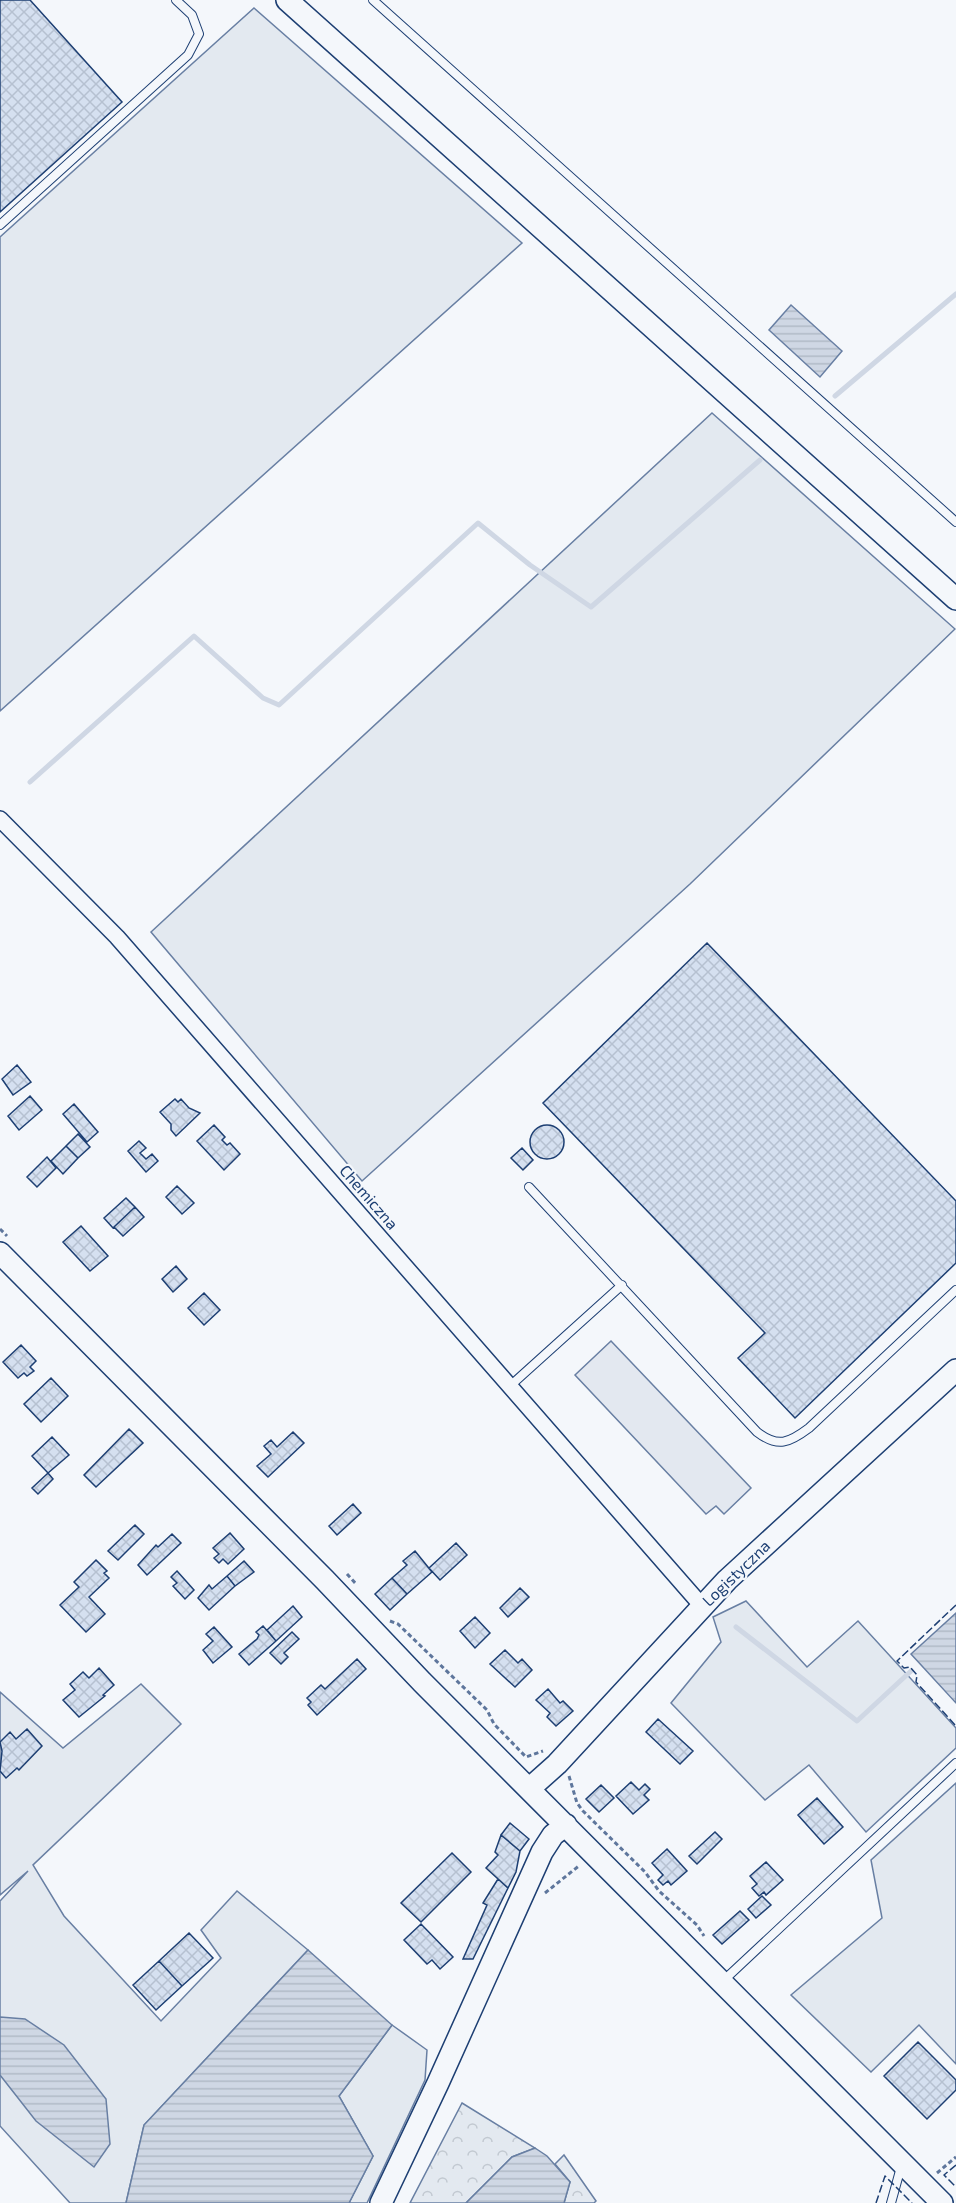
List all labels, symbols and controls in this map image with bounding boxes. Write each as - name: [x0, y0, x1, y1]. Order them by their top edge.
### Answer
- street label: Chemiczna: [336, 1161, 402, 1233]
- street label: Logistyczna: [698, 1536, 773, 1610]

